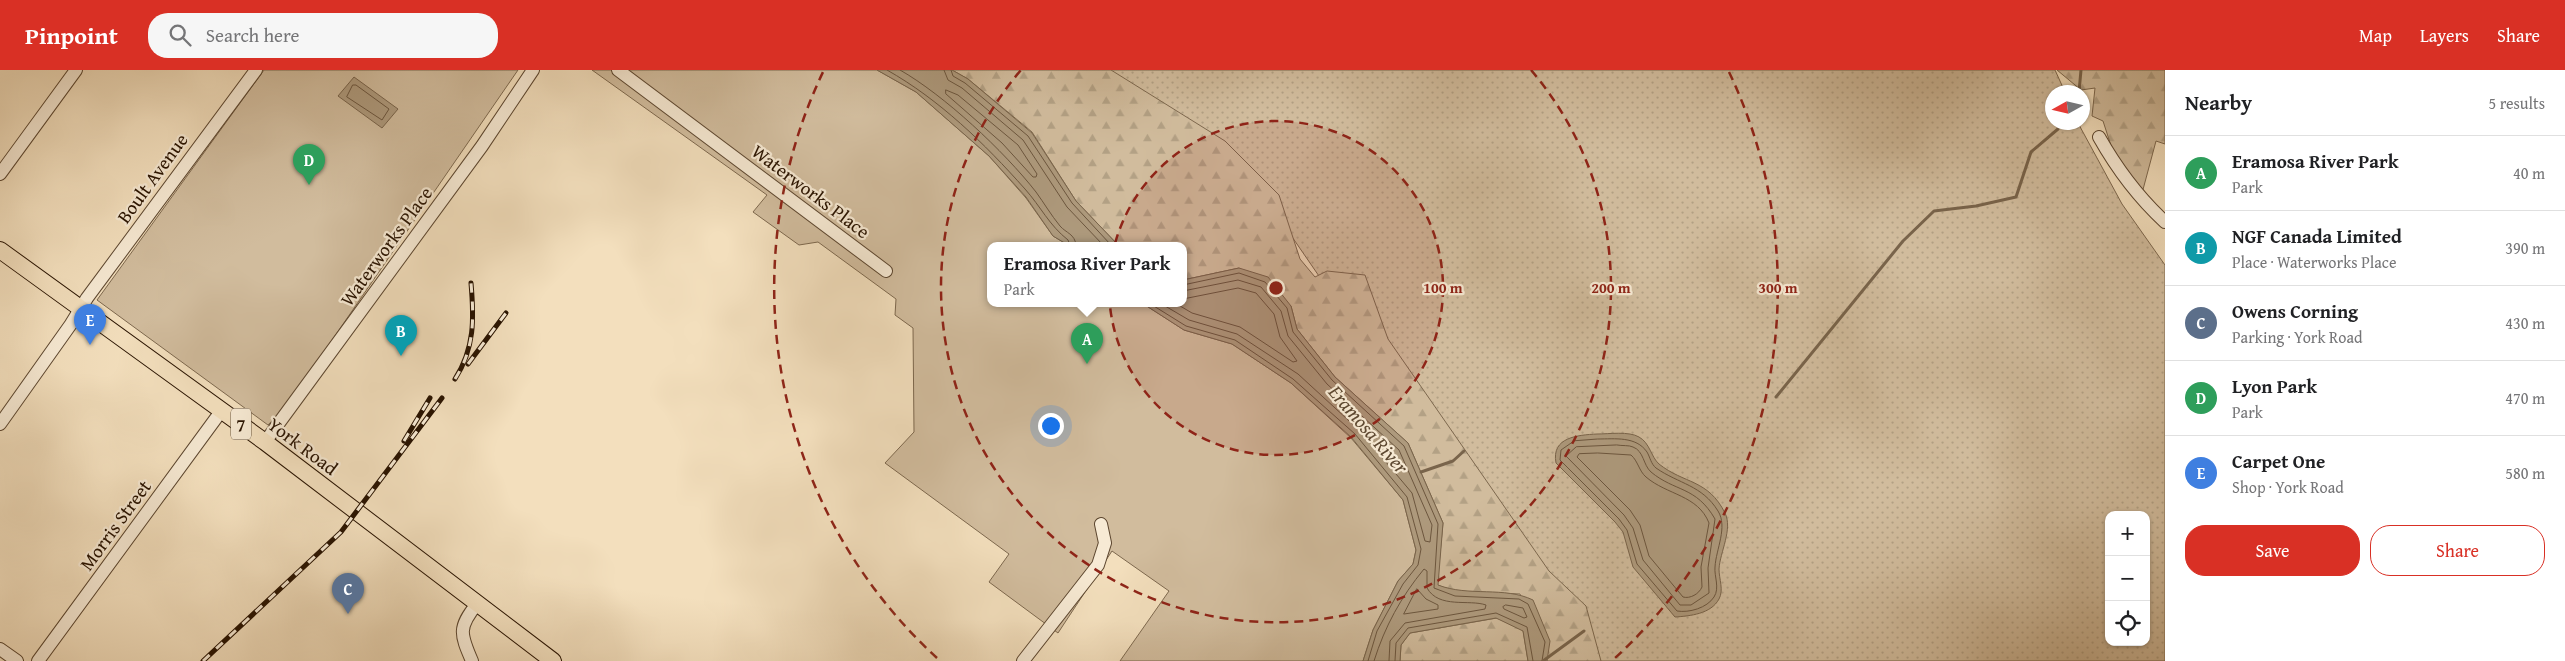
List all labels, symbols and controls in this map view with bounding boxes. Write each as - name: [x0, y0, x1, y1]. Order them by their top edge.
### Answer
- search box: [148, 13, 498, 58]
- text: Pinpoint: [25, 18, 118, 53]
- icon: search: [166, 21, 194, 49]
- text: Search here: [206, 21, 299, 49]
- text: Map: [2359, 22, 2392, 49]
- text: Layers: [2420, 22, 2469, 49]
- text: Share: [2497, 22, 2540, 49]
- north arrow: [2045, 85, 2090, 130]
- text: Nearby: [2185, 87, 2252, 118]
- text: 5 results: [2488, 91, 2545, 115]
- street label: Boult Avenue: [110, 127, 194, 229]
- street label: Waterworks Place: [746, 137, 876, 245]
- pin: D: [293, 144, 325, 185]
- text: Eramosa River Park: [2232, 147, 2398, 175]
- text: A: [2196, 161, 2206, 185]
- text: 40 m: [2513, 161, 2545, 185]
- text: Park: [2232, 175, 2263, 199]
- street label: Waterworks Place: [333, 180, 439, 312]
- text: NGF Canada Limited: [2232, 222, 2402, 250]
- text: B: [2196, 236, 2206, 260]
- text: 390 m: [2505, 236, 2545, 260]
- popup: [987, 242, 1187, 307]
- text: Eramosa River Park: [1004, 249, 1170, 277]
- text: Place · Waterworks Place: [2232, 250, 2396, 274]
- text: Park: [1004, 277, 1035, 301]
- text: 100 m: [1423, 277, 1463, 298]
- text: 200 m: [1591, 277, 1631, 298]
- text: 300 m: [1758, 277, 1798, 298]
- centre of rings: [1267, 279, 1285, 297]
- text: Owens Corning: [2232, 297, 2358, 325]
- pin: E: [74, 304, 106, 345]
- text: C: [2196, 311, 2206, 335]
- text: 430 m: [2505, 311, 2545, 335]
- pin: B: [385, 315, 417, 356]
- pin: A: [1071, 323, 1103, 364]
- text: Parking · York Road: [2232, 325, 2363, 349]
- text: Lyon Park: [2232, 372, 2317, 400]
- water label: Eramosa River: [1321, 377, 1416, 480]
- text: D: [2196, 386, 2206, 410]
- text: 470 m: [2505, 386, 2545, 410]
- text: Park: [2232, 400, 2263, 424]
- road number: 7: [231, 408, 251, 439]
- street label: York Road: [262, 410, 345, 482]
- your location: [1038, 413, 1064, 439]
- text: Carpet One: [2232, 447, 2325, 475]
- text: E: [2197, 461, 2205, 485]
- text: 580 m: [2505, 461, 2545, 485]
- street label: Morris Street: [73, 474, 158, 576]
- text: Shop · York Road: [2232, 475, 2344, 499]
- map controls: [2105, 511, 2150, 646]
- button: +: [2105, 511, 2150, 556]
- button: Save: [2185, 525, 2360, 576]
- button: Share: [2370, 525, 2545, 576]
- button: −: [2105, 556, 2150, 601]
- pin: C: [332, 573, 364, 614]
- button: locate: [2105, 601, 2150, 646]

